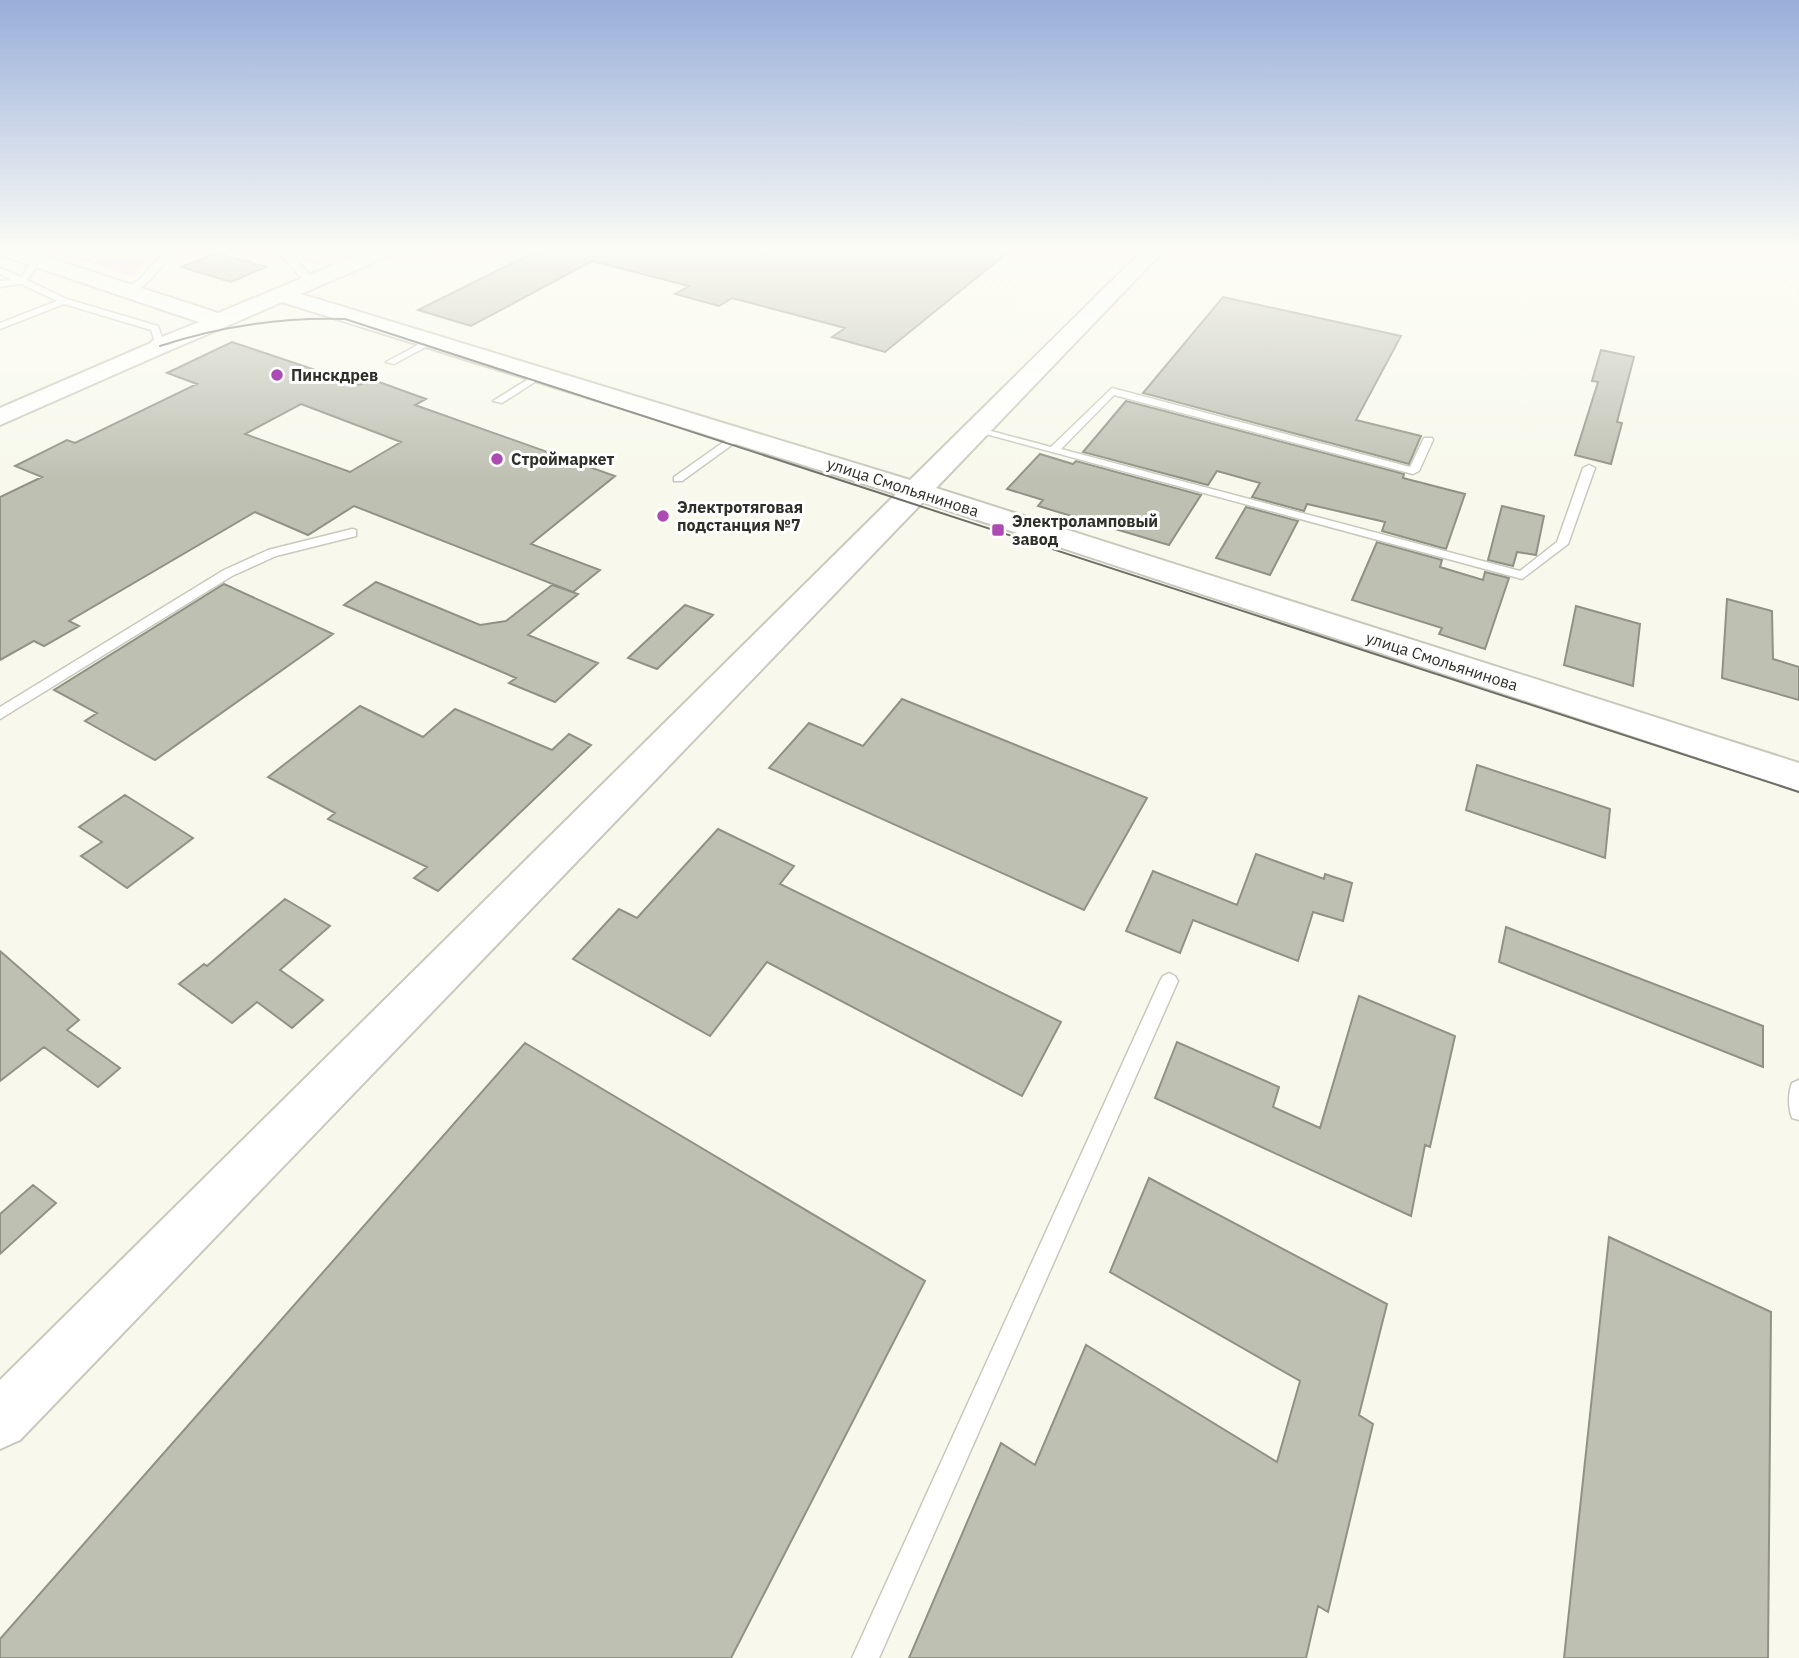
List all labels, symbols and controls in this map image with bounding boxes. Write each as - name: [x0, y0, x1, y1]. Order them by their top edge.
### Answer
- place label: Пинскдрев: [291, 365, 378, 385]
- marker: Пинскдрев: [269, 367, 285, 383]
- place label: Строймаркет: [511, 449, 614, 469]
- marker: Строймаркет: [489, 451, 505, 467]
- street label: улица Смольянинова: [825, 453, 982, 521]
- place label: Электротяговая подстанция №7: [677, 497, 803, 535]
- marker: Электротяговая подстанция №7: [655, 508, 671, 524]
- place label: Электроламповый завод: [1012, 511, 1158, 549]
- marker: Электроламповый завод: [990, 522, 1006, 538]
- street label: улица Смольянинова: [1364, 627, 1521, 695]

